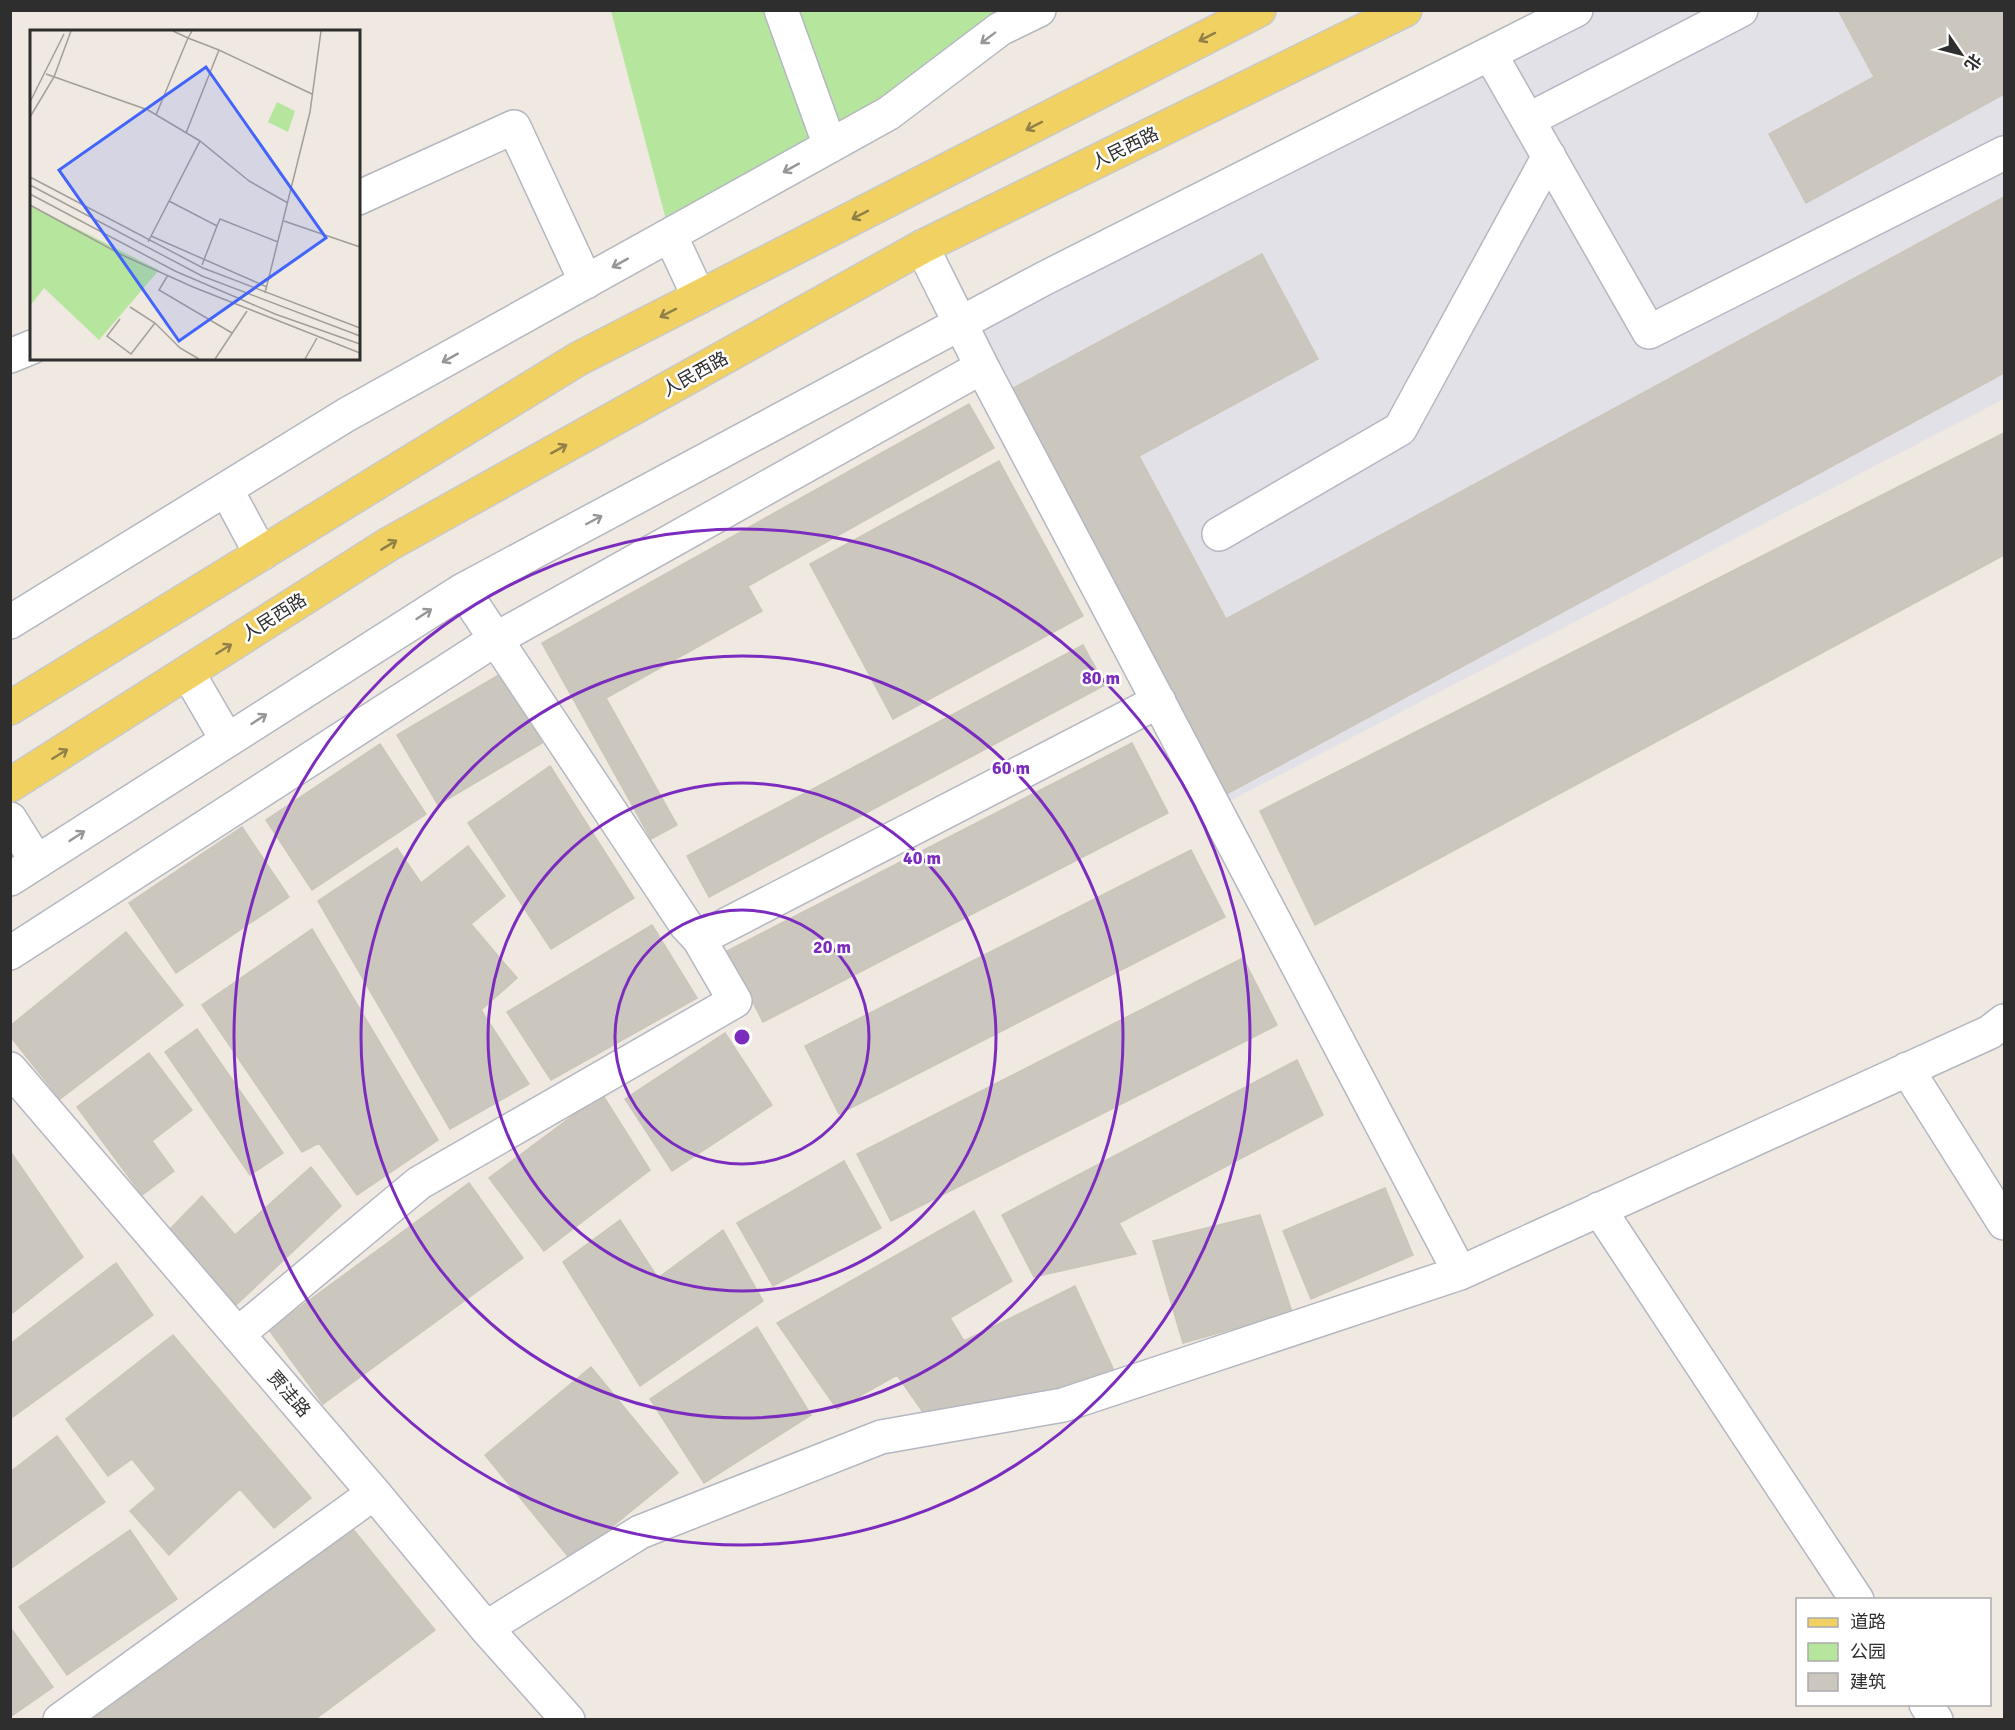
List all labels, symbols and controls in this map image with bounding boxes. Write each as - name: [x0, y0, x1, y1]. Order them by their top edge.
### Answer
- north arrow: [1931, 24, 1991, 84]
- inset map: [30, 30, 360, 360]
- one-way arrow: [980, 31, 996, 44]
- one-way arrow: [1199, 31, 1216, 43]
- text: 北: [1960, 50, 1985, 74]
- one-way arrow: [1025, 121, 1043, 132]
- street label: 人民西路: [1088, 122, 1162, 174]
- one-way arrow: [782, 163, 800, 174]
- one-way arrow: [851, 209, 869, 221]
- one-way arrow: [612, 257, 629, 269]
- one-way arrow: [659, 308, 677, 319]
- street label: 人民西路: [658, 347, 732, 401]
- one-way arrow: [441, 353, 459, 364]
- one-way arrow: [550, 443, 567, 455]
- one-way arrow: [585, 514, 602, 526]
- one-way arrow: [380, 538, 397, 550]
- street label: 人民西路: [238, 589, 310, 645]
- one-way arrow: [415, 608, 432, 621]
- one-way arrow: [216, 643, 233, 656]
- text: 80 m: [1082, 667, 1120, 689]
- one-way arrow: [250, 713, 267, 725]
- one-way arrow: [51, 747, 68, 759]
- text: 60 m: [992, 757, 1030, 779]
- one-way arrow: [69, 829, 86, 842]
- text: 40 m: [903, 847, 941, 869]
- text: 20 m: [813, 936, 851, 958]
- centre of rings: [732, 1027, 752, 1047]
- street label: 贾洼路: [263, 1366, 315, 1422]
- legend: [1796, 1598, 1991, 1706]
- text: 道路: [1850, 1611, 1886, 1633]
- text: 公园: [1850, 1641, 1886, 1663]
- text: 建筑: [1850, 1671, 1886, 1693]

